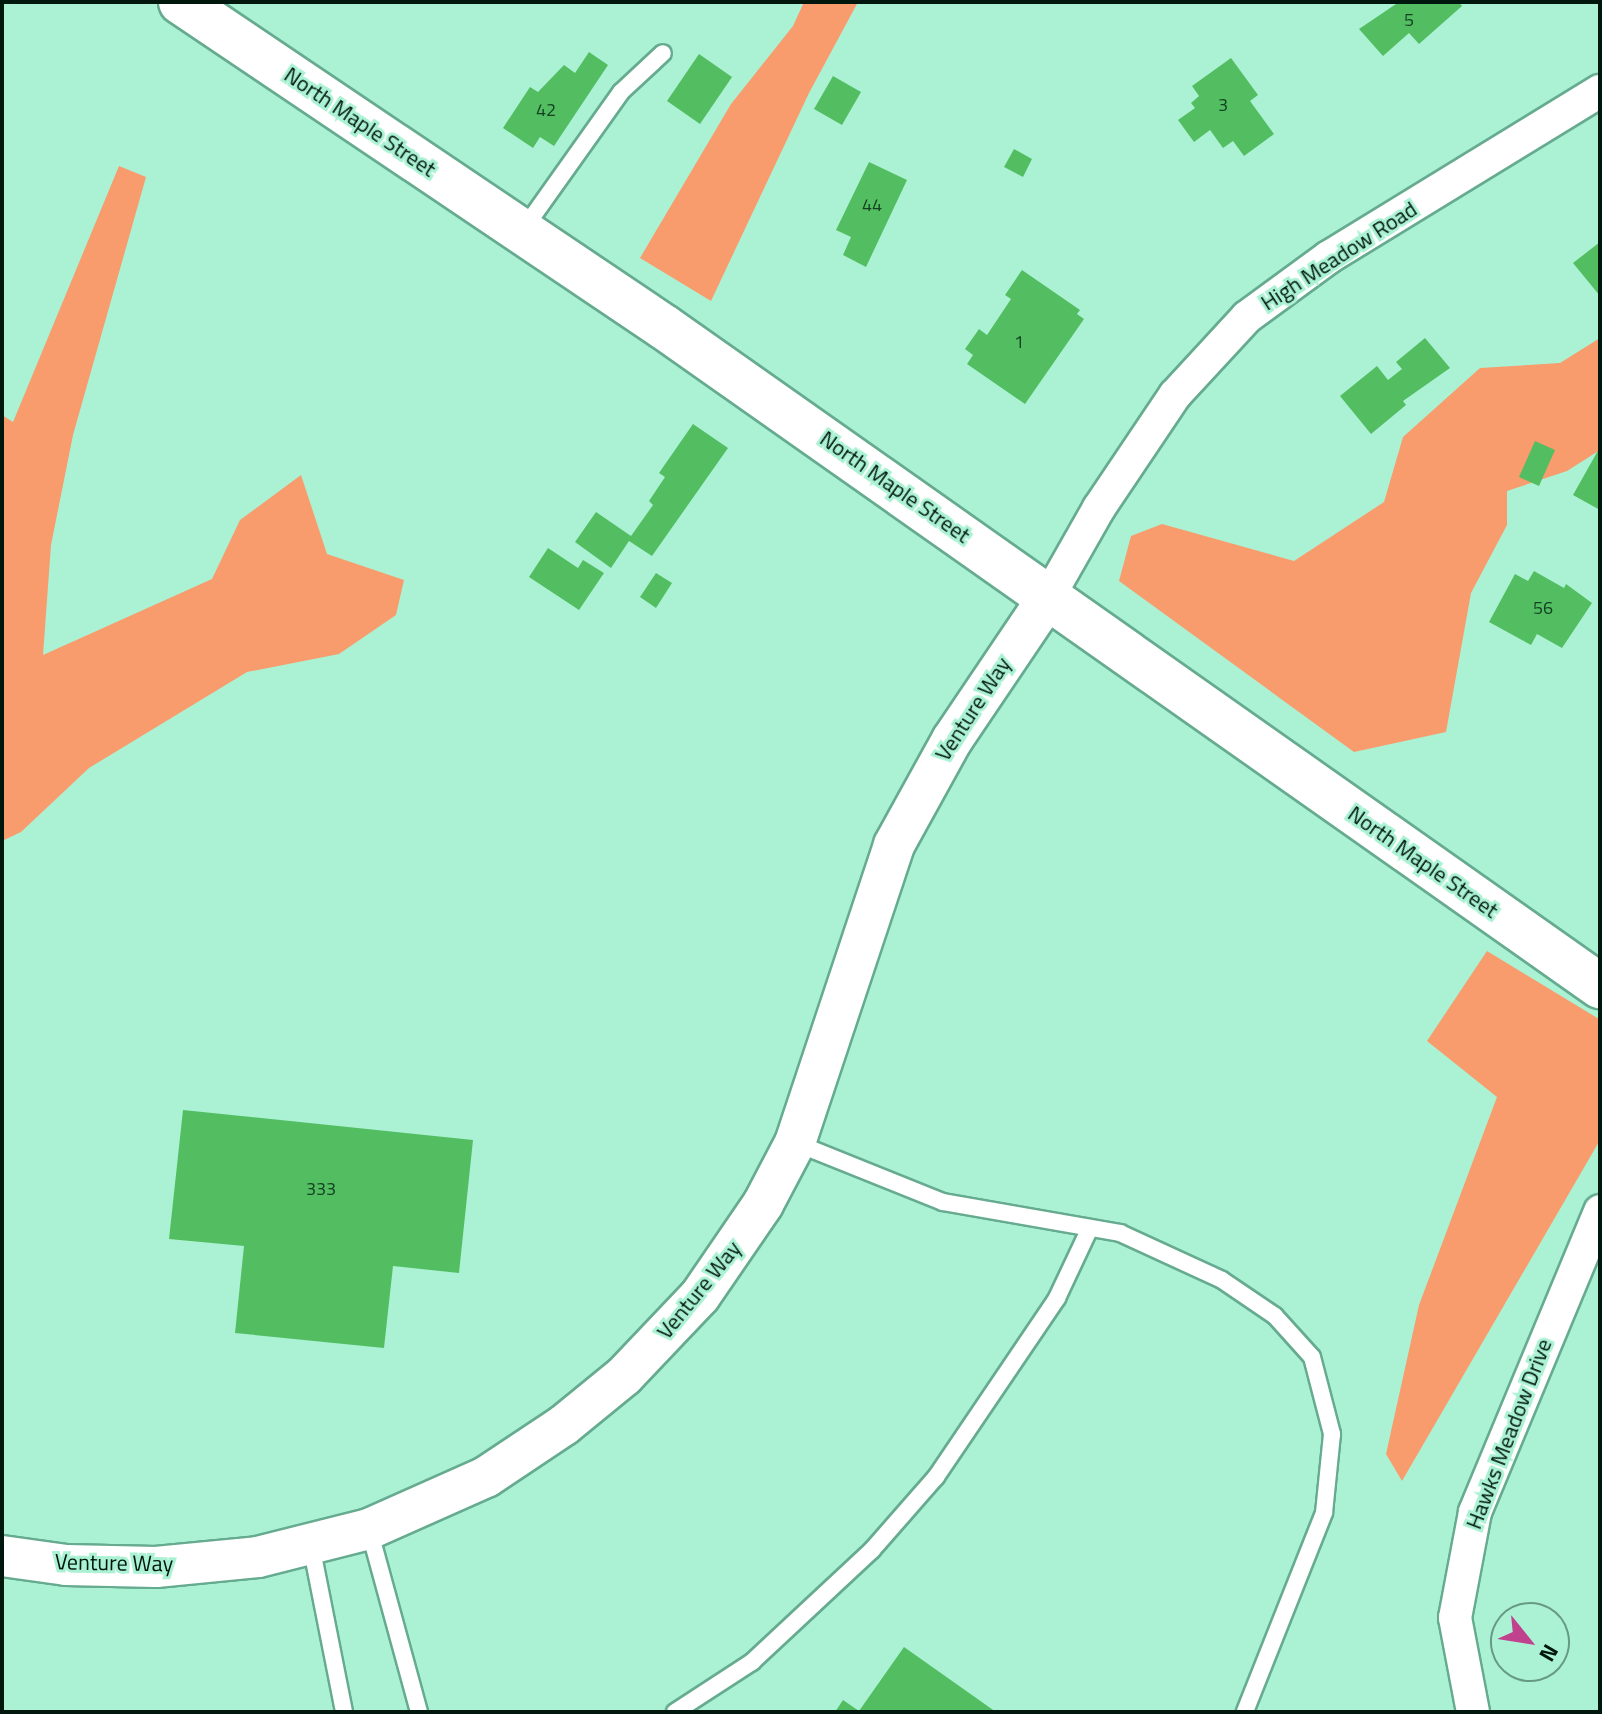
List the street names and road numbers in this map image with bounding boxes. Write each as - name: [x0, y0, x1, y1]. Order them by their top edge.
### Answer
- street label: North Maple Street: [279, 62, 441, 182]
- street label: High Meadow Road: [1256, 196, 1422, 316]
- street label: North Maple Street: [815, 425, 975, 549]
- street label: Venture Way: [930, 652, 1016, 766]
- street label: North Maple Street: [1343, 800, 1503, 924]
- street label: Venture Way: [651, 1236, 747, 1344]
- street label: Hawks Meadow Drive: [1461, 1335, 1557, 1533]
- street label: Venture Way: [55, 1549, 173, 1577]

